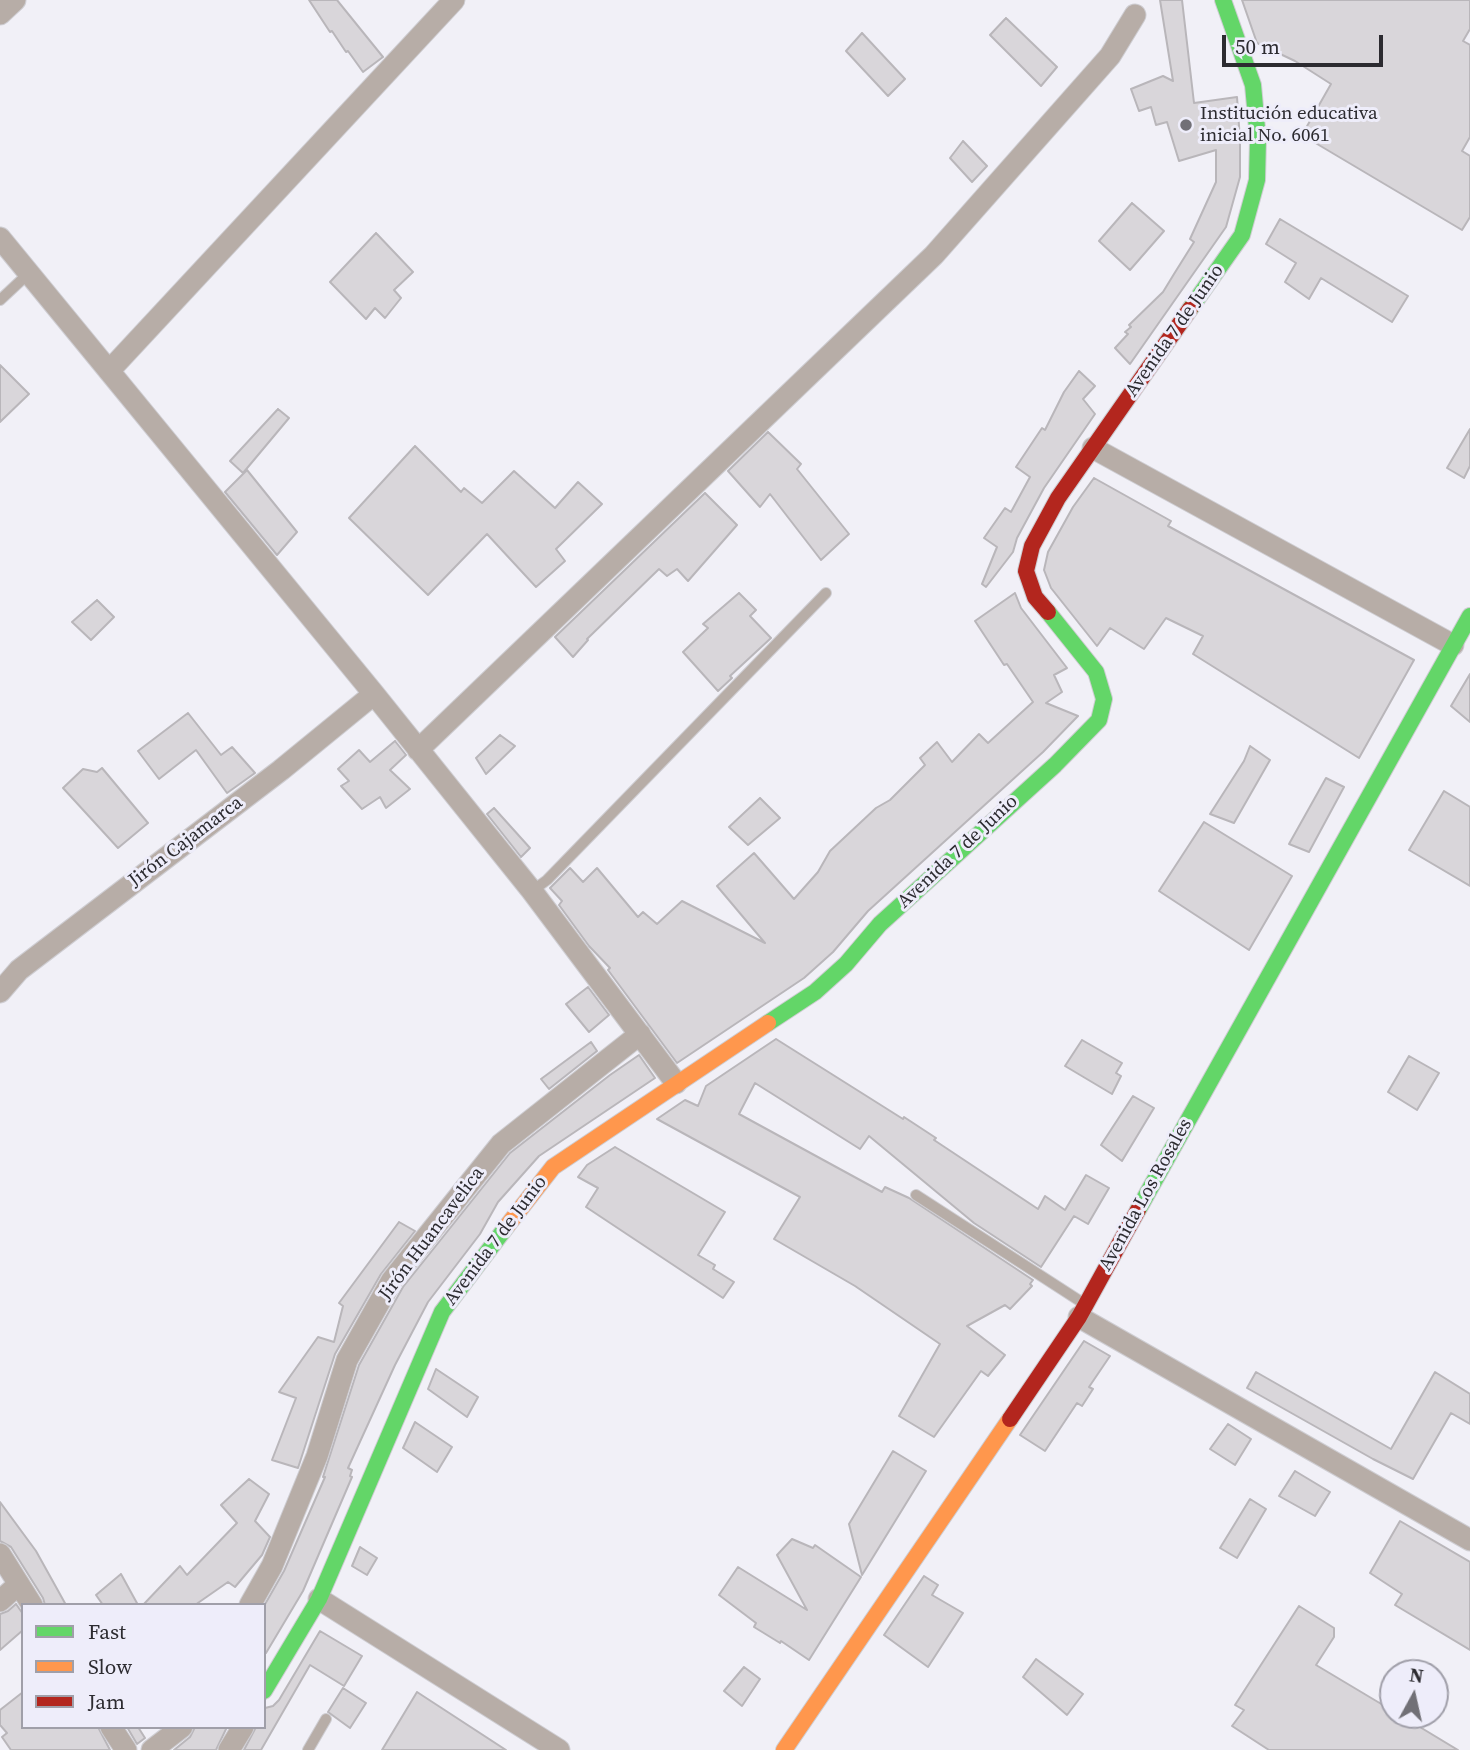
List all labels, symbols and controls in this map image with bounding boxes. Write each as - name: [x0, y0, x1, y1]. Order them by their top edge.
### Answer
- scale bar: [1225, 21, 1386, 65]
- text: 50 m: [1235, 32, 1280, 61]
- place label: Institución educativa inicial No. 6061: [1200, 103, 1378, 147]
- marker: Institución educativa inicial No. 6061: [1178, 117, 1194, 133]
- street label: Avenida 7 de Junio: [1121, 260, 1229, 402]
- street label: Avenida 7 de Junio: [893, 790, 1023, 914]
- street label: Jirón Cajamarca: [125, 792, 247, 892]
- street label: Avenida Los Rosales: [1095, 1115, 1197, 1275]
- street label: Jirón Huancavelica: [374, 1163, 490, 1305]
- street label: Avenida 7 de Junio: [440, 1172, 552, 1310]
- legend: [21, 1603, 266, 1729]
- text: Fast: [88, 1617, 126, 1646]
- text: Slow: [88, 1652, 132, 1681]
- north arrow: [1379, 1659, 1449, 1729]
- text: N: [1408, 1661, 1425, 1689]
- text: Jam: [88, 1687, 125, 1716]

